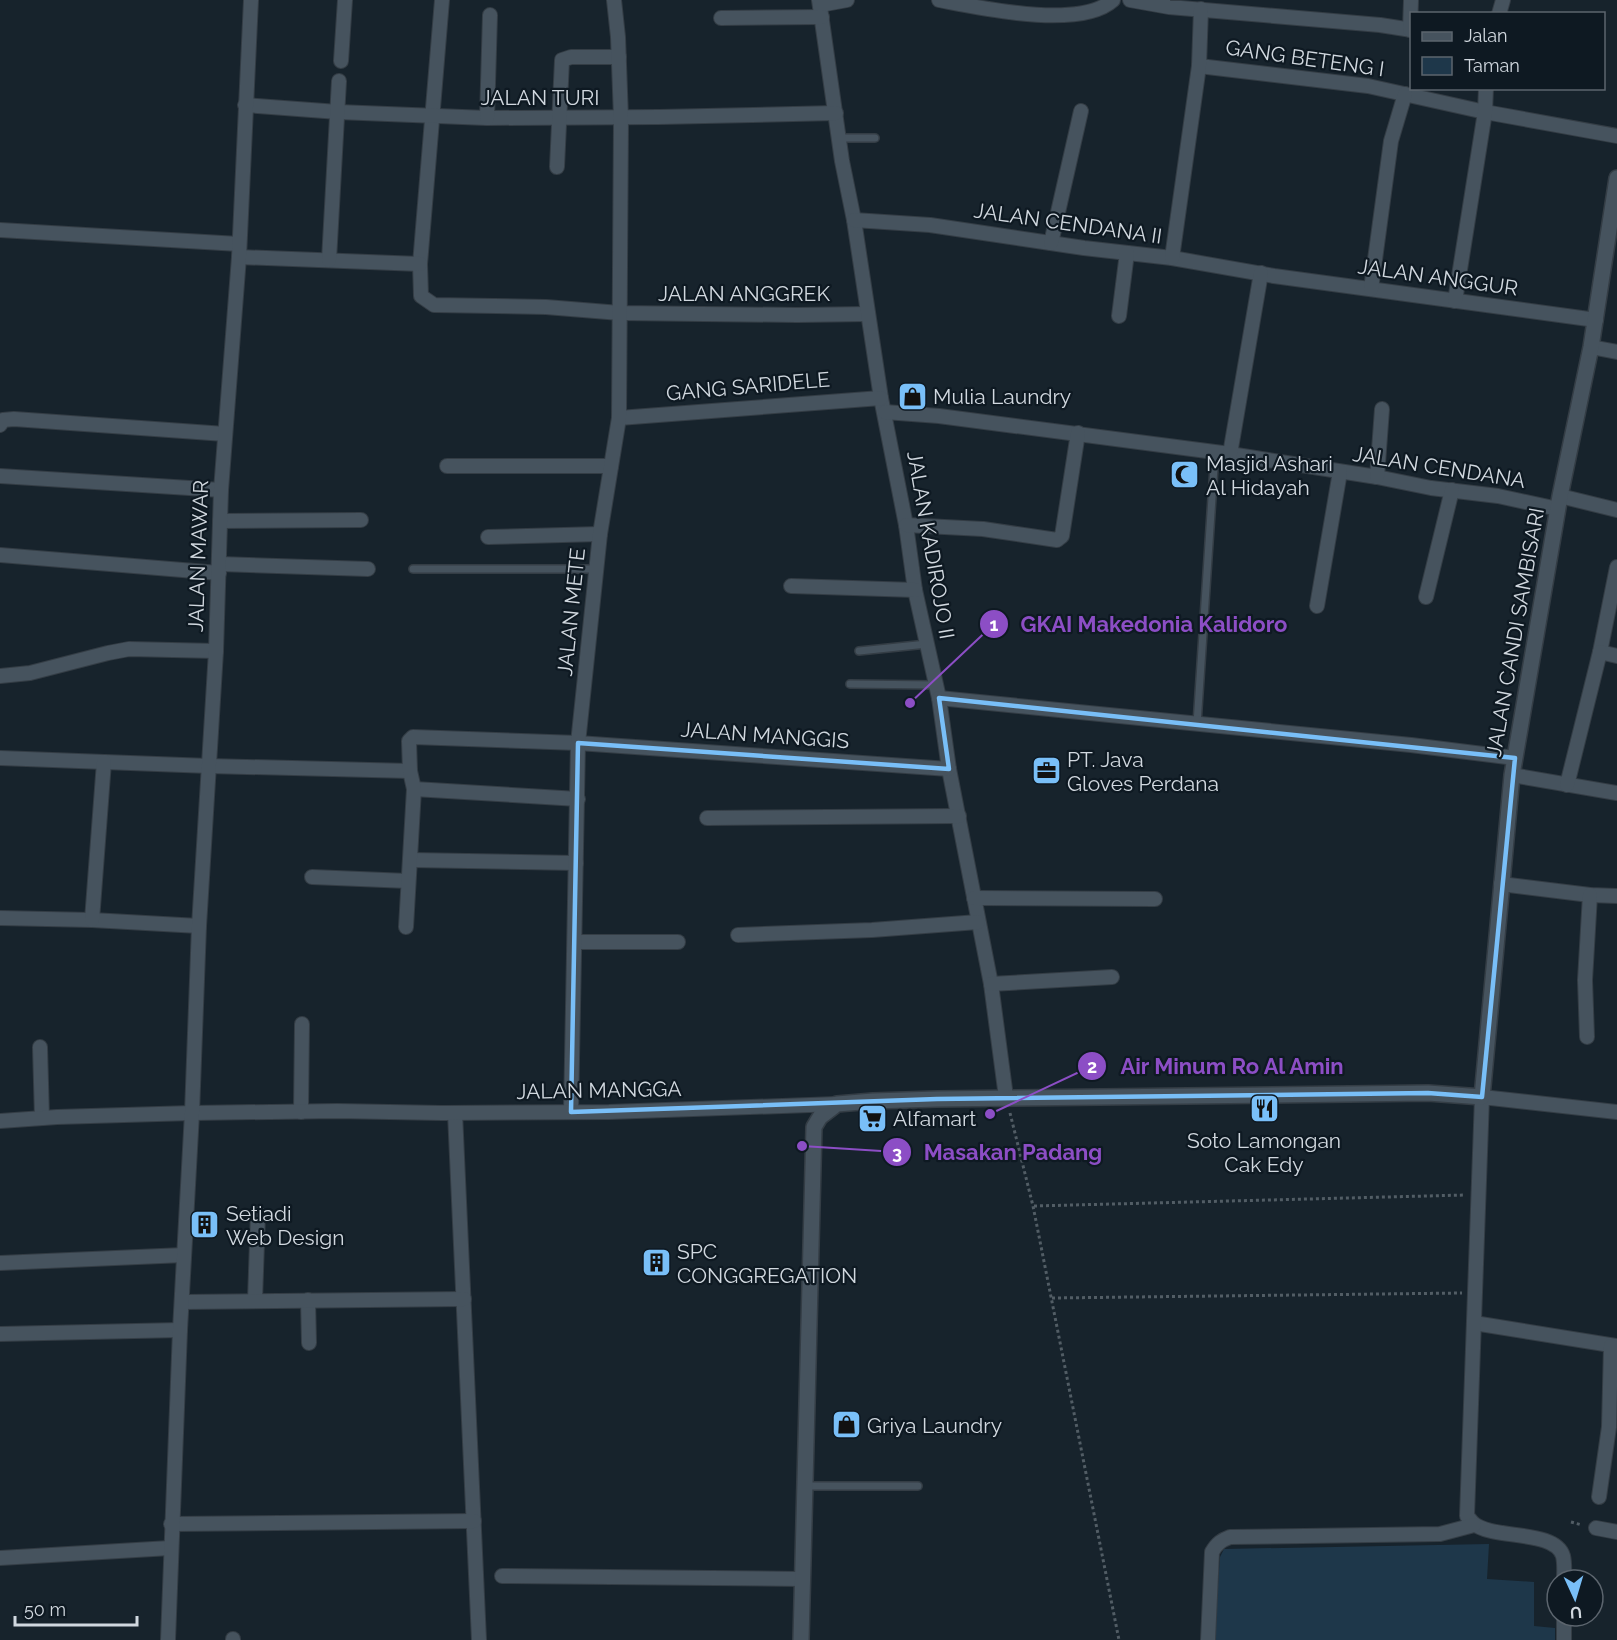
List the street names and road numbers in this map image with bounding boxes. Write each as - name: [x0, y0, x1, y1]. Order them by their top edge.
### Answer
- street label: GANG BETENG I: [1224, 34, 1386, 82]
- street label: JALAN TURI: [481, 85, 599, 110]
- street label: JALAN CENDANA II: [972, 197, 1164, 249]
- street label: JALAN ANGGUR: [1356, 253, 1520, 301]
- street label: JALAN ANGGREK: [658, 281, 830, 306]
- street label: GANG SARIDELE: [665, 366, 831, 406]
- street label: JALAN CENDANA: [1351, 441, 1527, 493]
- street label: JALAN KADIROJO II: [902, 449, 960, 641]
- street label: JALAN MAWAR: [183, 480, 213, 632]
- street label: JALAN CANDI SAMBISARI: [1481, 506, 1549, 758]
- street label: JALAN METE: [552, 547, 590, 677]
- street label: JALAN MANGGIS: [680, 717, 850, 753]
- street label: JALAN MANGGA: [516, 1076, 682, 1104]

